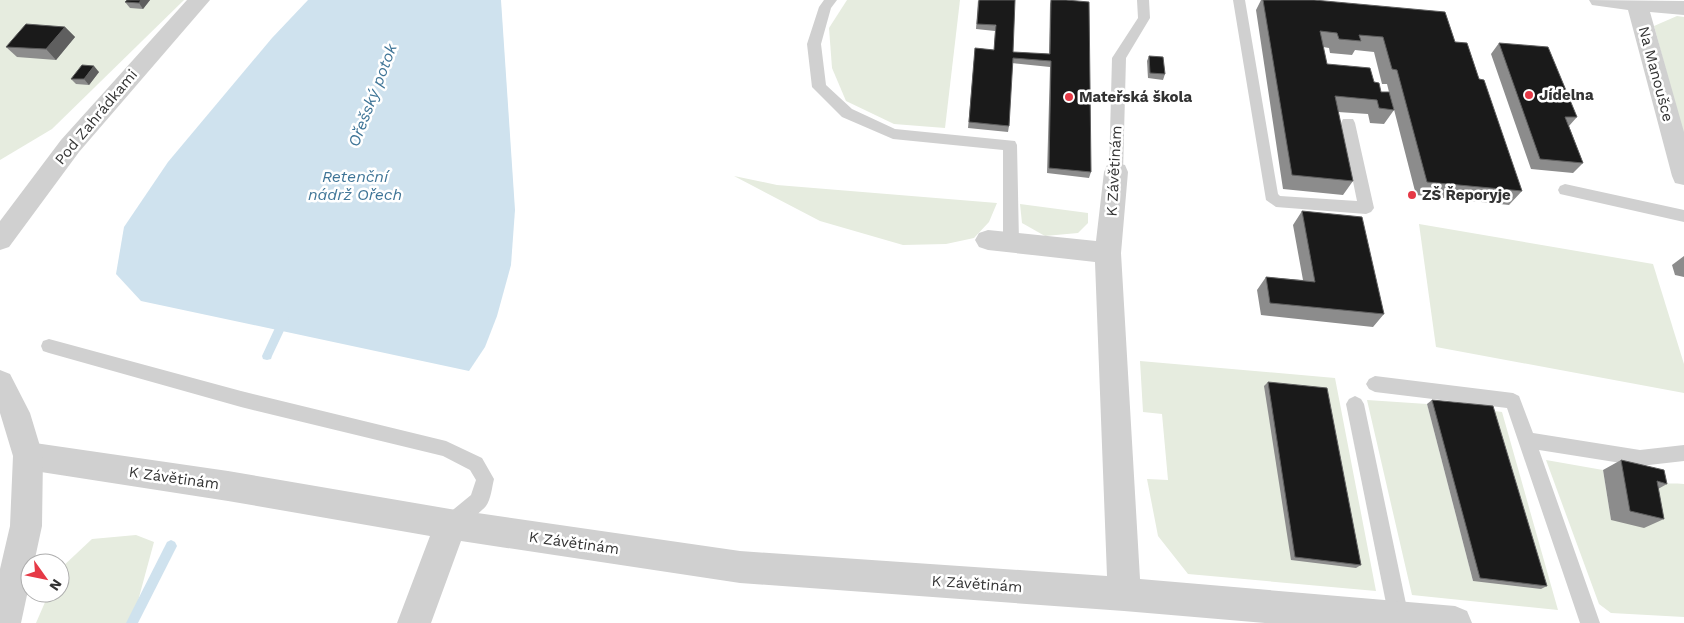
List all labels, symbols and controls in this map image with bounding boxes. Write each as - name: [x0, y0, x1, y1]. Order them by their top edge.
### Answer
- street label: Na Manoušce: [1635, 24, 1677, 124]
- water label: Ořešský potok: [344, 40, 401, 149]
- street label: Pod Zahrádkami: [51, 66, 141, 168]
- place label: Jídelna: [1539, 86, 1594, 104]
- place label: Mateřská škola: [1079, 88, 1193, 106]
- marker: Jídelna: [1523, 89, 1535, 101]
- marker: Mateřská škola: [1063, 91, 1075, 103]
- street label: K Závětinám: [1103, 125, 1125, 217]
- water label: Retenční nádrž Ořech: [308, 167, 402, 204]
- place label: ZŠ Řeporyje: [1422, 186, 1511, 204]
- marker: ZŠ Řeporyje: [1406, 189, 1418, 201]
- street label: K Závětinám: [128, 463, 220, 493]
- street label: K Závětinám: [528, 528, 620, 558]
- north arrow: [20, 553, 70, 603]
- street label: K Závětinám: [931, 572, 1023, 596]
- text: N: [46, 576, 65, 594]

